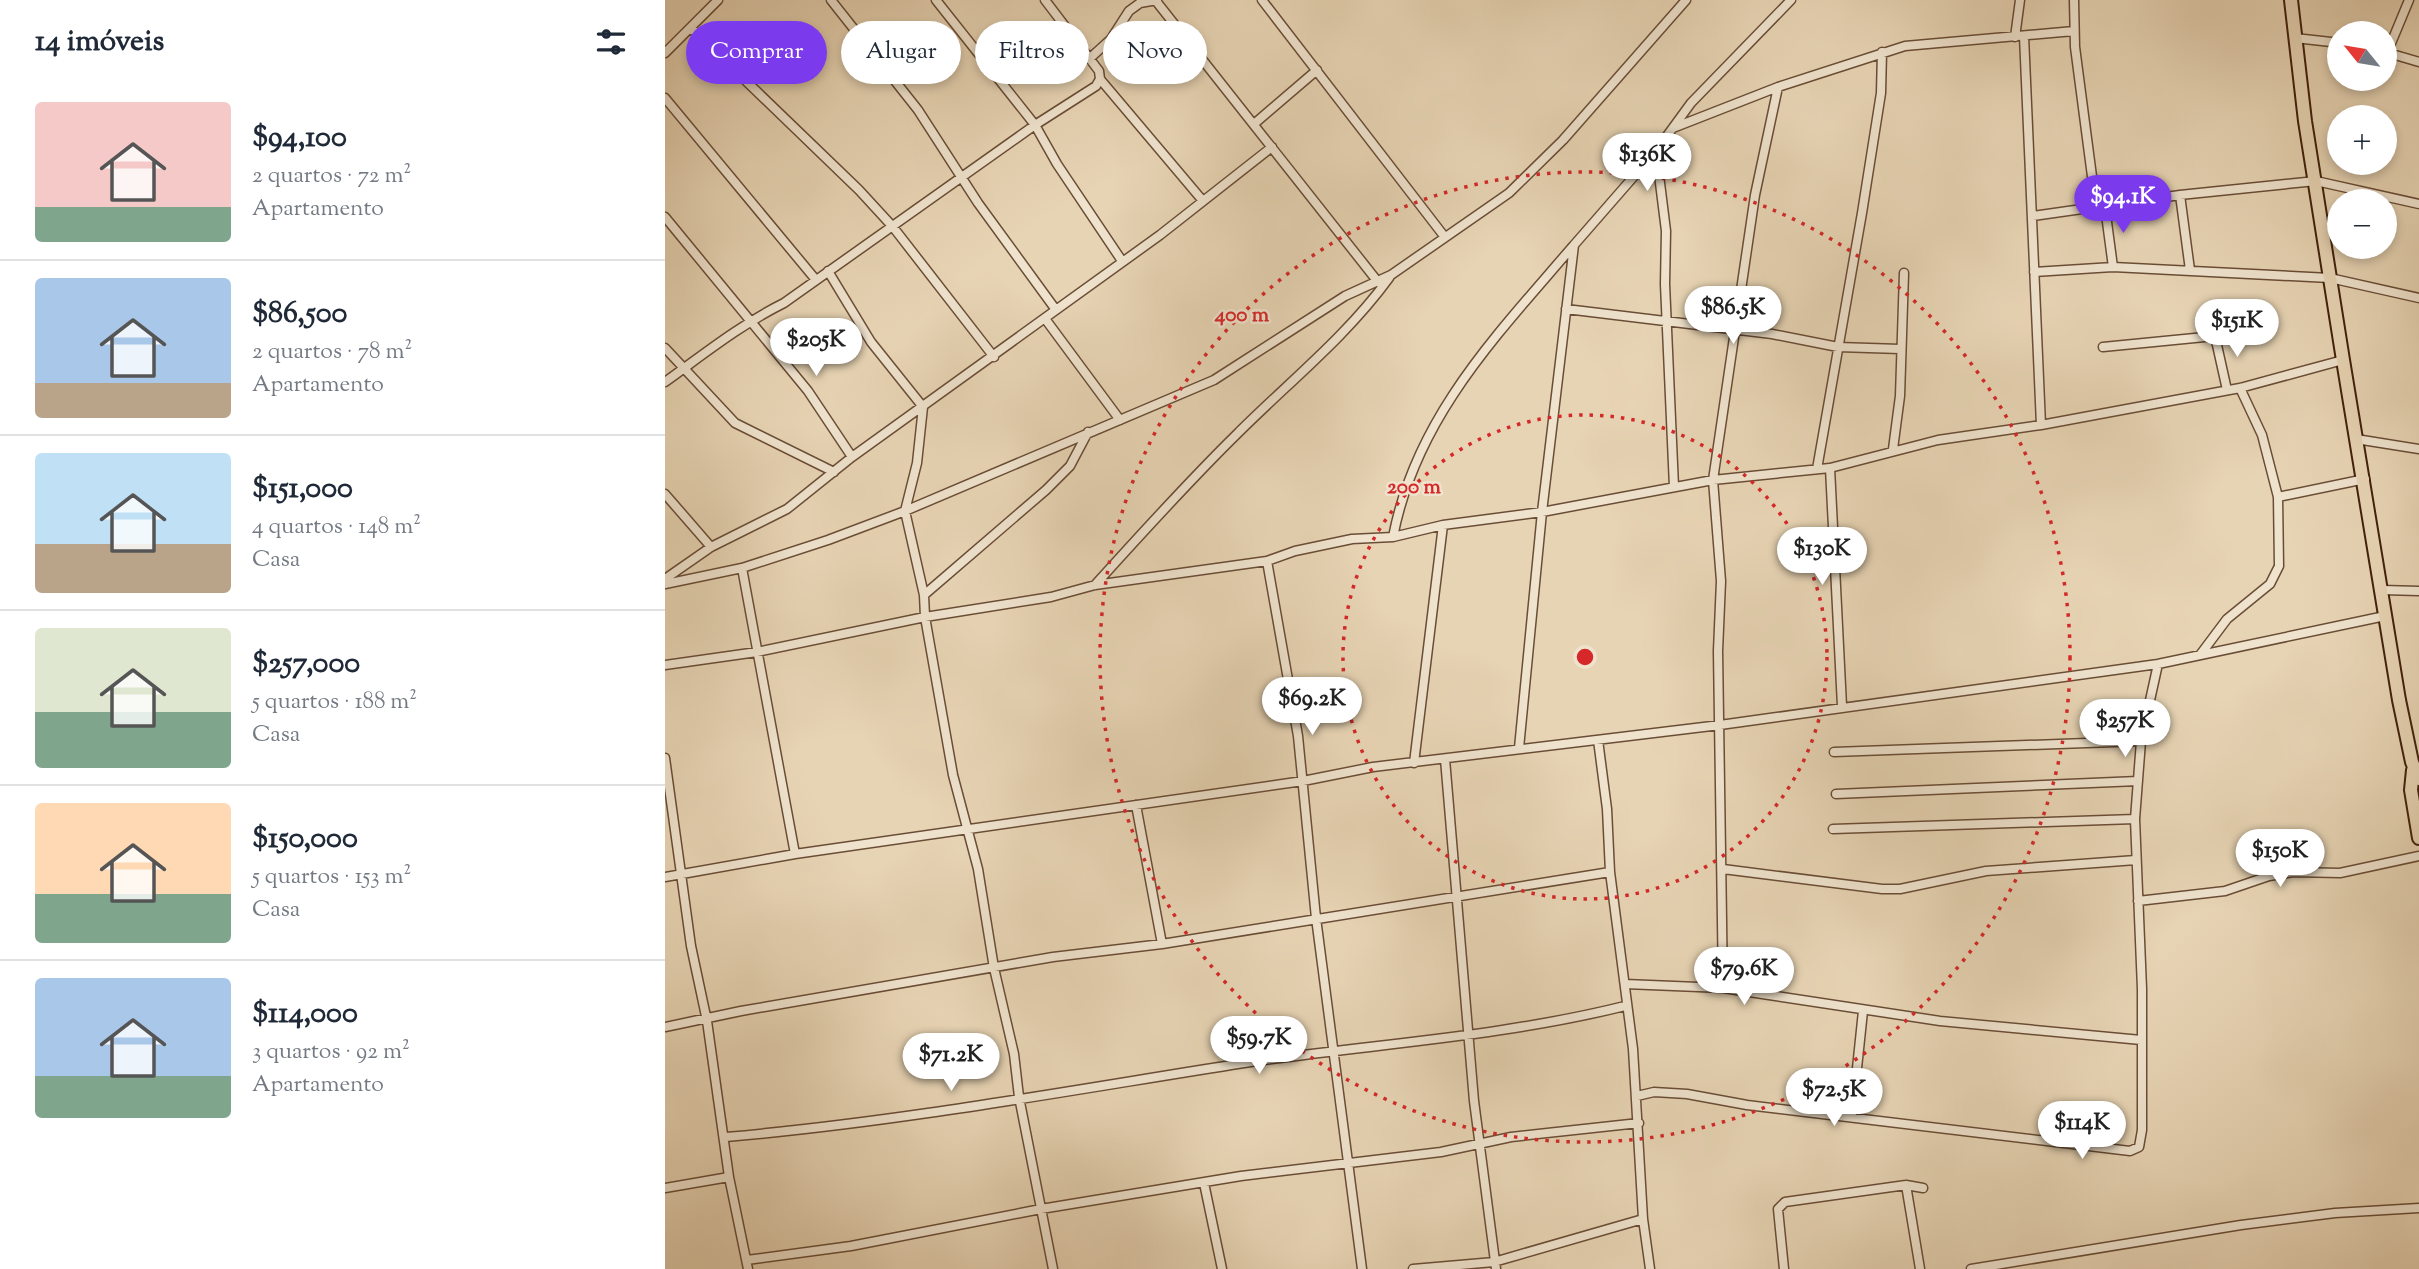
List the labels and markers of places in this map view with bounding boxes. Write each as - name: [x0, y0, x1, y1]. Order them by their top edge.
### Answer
- pin: $136K: [1598, 134, 1696, 193]
- pin: $94.1K: [2066, 176, 2180, 235]
- pin: $86.5K: [1676, 286, 1790, 346]
- pin: $151K: [2188, 300, 2286, 359]
- pin: $205K: [767, 318, 865, 378]
- pin: $130K: [1773, 528, 1871, 587]
- centre of rings: [1573, 645, 1597, 669]
- pin: $69.2K: [1255, 678, 1369, 737]
- pin: $257K: [2076, 700, 2174, 759]
- pin: $150K: [2231, 830, 2329, 889]
- pin: $79.6K: [1687, 948, 1801, 1007]
- pin: $59.7K: [1202, 1016, 1316, 1076]
- pin: $71.2K: [894, 1034, 1008, 1093]
- pin: $72.5K: [1777, 1068, 1891, 1128]
- pin: $114K: [2033, 1102, 2131, 1161]

